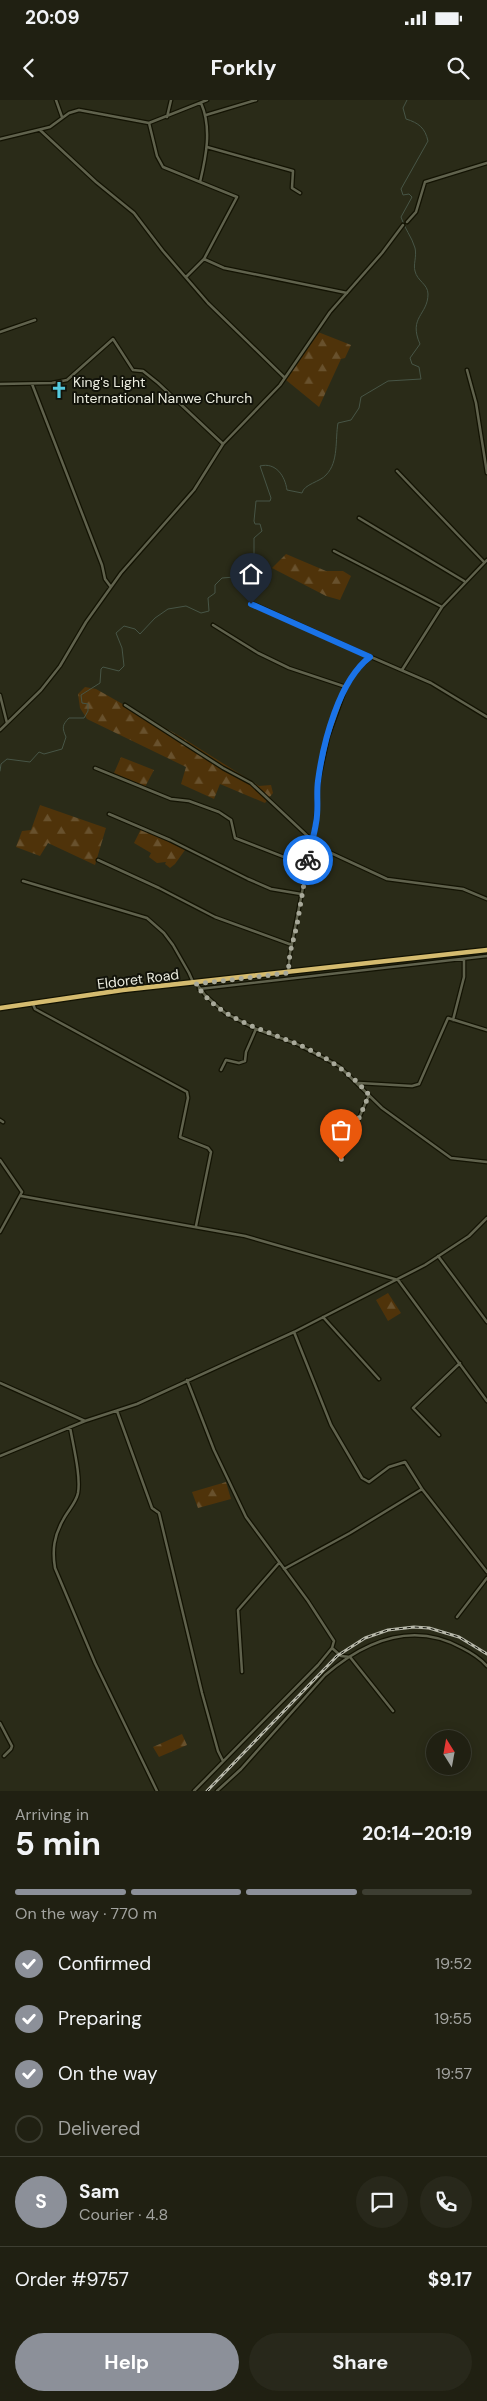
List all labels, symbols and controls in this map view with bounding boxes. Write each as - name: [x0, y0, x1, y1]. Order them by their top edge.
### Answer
- text: 20:09: [25, 5, 80, 30]
- text: Forkly: [211, 53, 276, 82]
- icon: back: [15, 54, 43, 82]
- icon: search: [444, 54, 472, 82]
- place label: King's Light International Nanwe Church: [73, 373, 252, 407]
- church icon: King's Light International Nanwe Church: [49, 380, 69, 400]
- pin: [230, 553, 272, 604]
- icon: home: [237, 560, 265, 588]
- courier: [283, 835, 333, 885]
- icon: bike: [294, 846, 322, 874]
- street label: Eldoret Road: [96, 965, 180, 993]
- pin: [320, 1109, 362, 1160]
- icon: bag: [327, 1116, 355, 1144]
- north arrow: [426, 1730, 471, 1775]
- map controls: [426, 1730, 471, 1775]
- text: Arriving in: [15, 1804, 89, 1825]
- text: 20:14–20:19: [362, 1821, 472, 1846]
- text: 5 min: [15, 1823, 101, 1865]
- text: On the way · 770 m: [15, 1903, 157, 1924]
- icon: check: [15, 1950, 43, 1978]
- text: Confirmed: [58, 1951, 151, 1976]
- text: 19:52: [435, 1953, 472, 1974]
- icon: check: [15, 2005, 43, 2033]
- text: Preparing: [58, 2006, 142, 2031]
- text: 19:55: [434, 2008, 472, 2029]
- icon: check: [15, 2060, 43, 2088]
- text: On the way: [58, 2061, 158, 2086]
- text: 19:57: [436, 2063, 472, 2084]
- text: Delivered: [58, 2116, 140, 2141]
- button: chat: [356, 2176, 408, 2228]
- button: phone: [420, 2176, 472, 2228]
- text: Sam: [79, 2179, 120, 2204]
- text: S: [35, 2189, 47, 2214]
- text: Courier · 4.8: [79, 2204, 168, 2225]
- text: Order #9757: [15, 2267, 129, 2292]
- text: $9.17: [428, 2267, 472, 2292]
- button: Help: [15, 2333, 239, 2391]
- button: Share: [249, 2333, 472, 2391]

